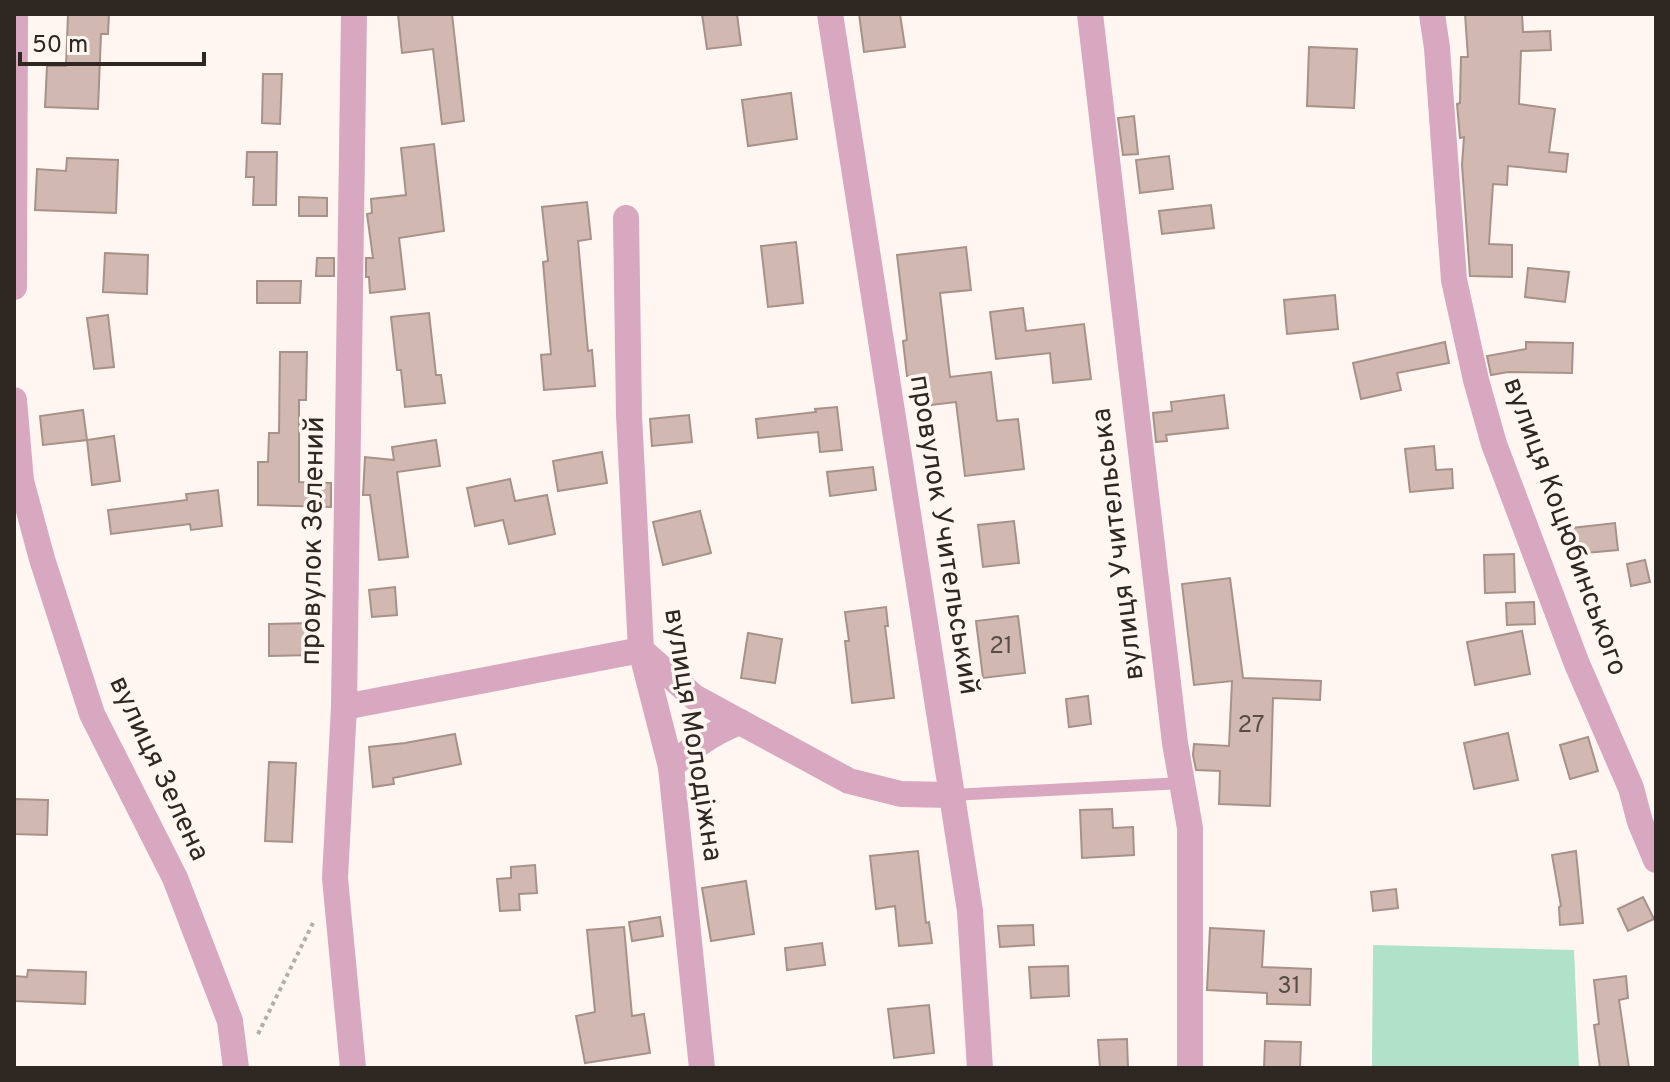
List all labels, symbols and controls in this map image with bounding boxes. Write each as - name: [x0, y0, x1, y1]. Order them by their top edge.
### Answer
- scale bar: [20, 16, 204, 66]
- text: 50 m: [32, 31, 88, 61]
- street label: провулок Учительський: [900, 373, 986, 697]
- street label: вулиця Коцюбинського: [1493, 373, 1635, 681]
- street label: вулиця Учительська: [1084, 406, 1154, 682]
- street label: провулок Зелений: [294, 416, 334, 666]
- street label: вулиця Молодіжна: [654, 606, 730, 864]
- house number: 21: [989, 632, 1013, 662]
- street label: вулиця Зелена: [99, 671, 217, 867]
- house number: 27: [1238, 711, 1264, 741]
- house number: 31: [1277, 972, 1301, 1002]

